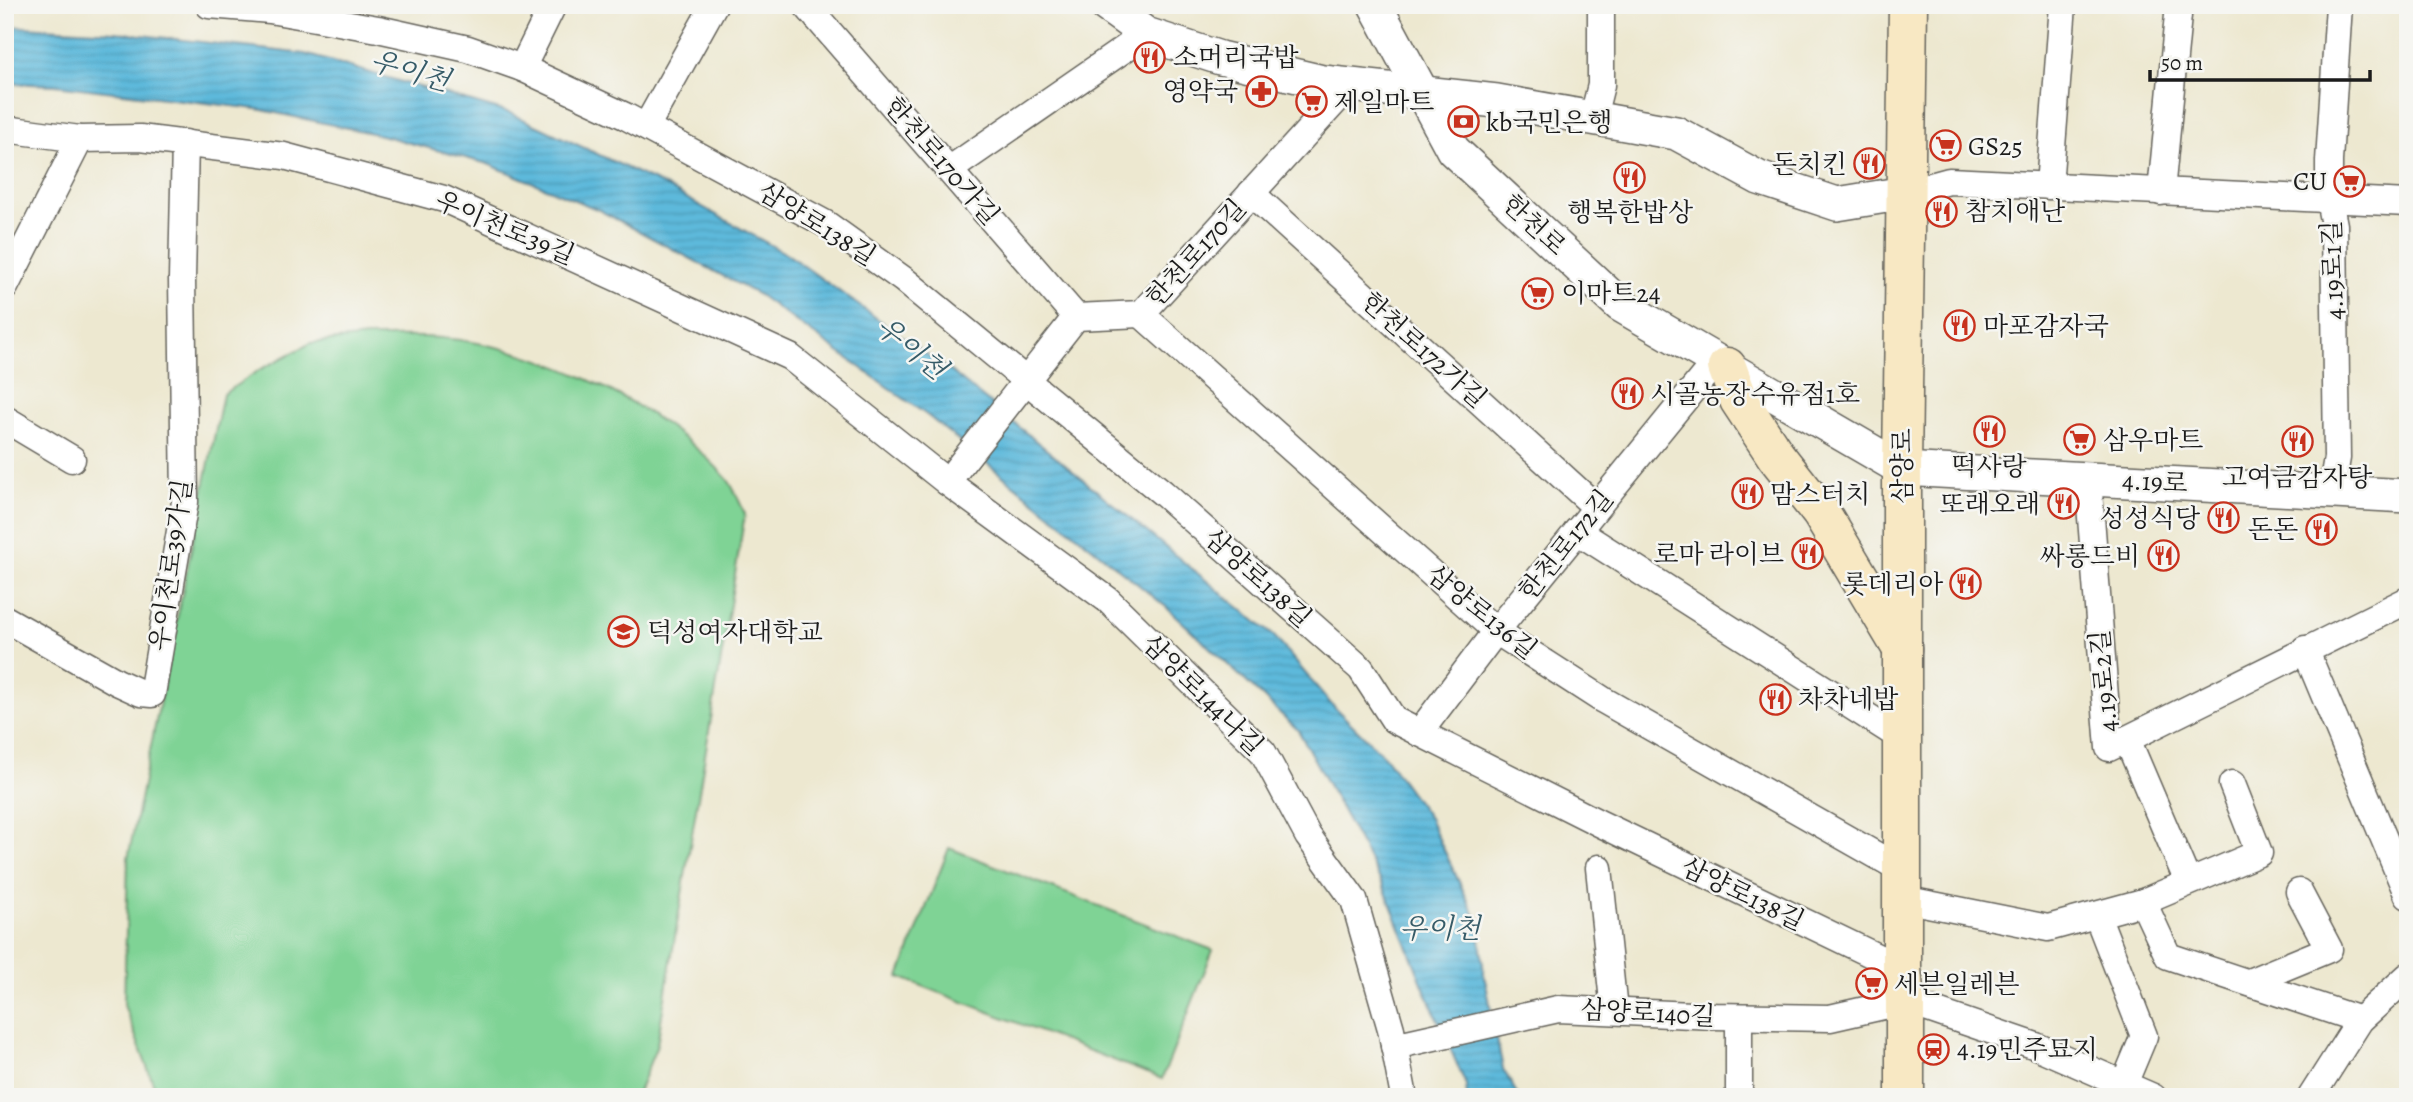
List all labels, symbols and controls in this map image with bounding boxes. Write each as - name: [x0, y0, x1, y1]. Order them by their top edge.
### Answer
- scale bar: [2150, 38, 2371, 82]
- restaurant icon: 소머리국밥: [1133, 40, 1167, 74]
- place label: 소머리국밥: [1173, 40, 1299, 75]
- water label: 우이천: [366, 42, 456, 101]
- text: 50 m: [2161, 49, 2203, 77]
- place label: 영약국: [1163, 74, 1238, 109]
- pharmacy icon: 영약국: [1244, 74, 1278, 108]
- supermarket icon: 제일마트: [1294, 85, 1328, 119]
- place label: 제일마트: [1334, 85, 1434, 120]
- street label: 한천로170가길: [877, 89, 1007, 233]
- bank icon: kb국민은행: [1446, 105, 1480, 139]
- place label: kb국민은행: [1486, 105, 1613, 140]
- supermarket icon: GS25: [1928, 129, 1962, 163]
- place label: GS25: [1968, 129, 2023, 164]
- place label: 돈치킨: [1772, 147, 1847, 182]
- restaurant icon: 돈치킨: [1853, 147, 1887, 181]
- restaurant icon: 행복한밥상: [1613, 160, 1647, 194]
- place label: CU: [2293, 164, 2327, 199]
- supermarket icon: CU: [2333, 164, 2367, 198]
- street label: 삼양로138길: [751, 174, 883, 274]
- street label: 우이천로39길: [430, 183, 580, 273]
- street label: 한천로: [1495, 187, 1573, 263]
- street label: 한천로170길: [1138, 191, 1254, 315]
- restaurant icon: 참치애난: [1925, 194, 1959, 228]
- place label: 참치애난: [1965, 194, 2065, 229]
- place label: 행복한밥상: [1567, 195, 1694, 230]
- street label: 4.19로1길: [2314, 220, 2352, 320]
- supermarket icon: 이마트24: [1521, 276, 1555, 310]
- place label: 이마트24: [1561, 276, 1661, 311]
- street label: 한천로172가길: [1354, 284, 1494, 416]
- water label: 우이천: [868, 308, 956, 390]
- restaurant icon: 마포감자국: [1943, 309, 1977, 343]
- place label: 마포감자국: [1983, 309, 2109, 344]
- restaurant icon: 시골농장수유점1호: [1610, 377, 1644, 411]
- place label: 시골농장수유점1호: [1650, 377, 1860, 412]
- restaurant icon: 떡사랑: [1972, 414, 2006, 448]
- supermarket icon: 삼우마트: [2063, 423, 2097, 457]
- place label: 삼우마트: [2103, 423, 2203, 458]
- restaurant icon: 고여금감자탕: [2280, 425, 2314, 459]
- street label: 삼양로: [1885, 428, 1920, 504]
- place label: 떡사랑: [1951, 449, 2027, 484]
- place label: 고여금감자탕: [2222, 460, 2372, 495]
- street label: 4.19로: [2121, 463, 2189, 501]
- street label: 우이천로39가길: [142, 477, 200, 653]
- restaurant icon: 맘스터치: [1730, 477, 1764, 511]
- place label: 맘스터치: [1770, 477, 1870, 512]
- street label: 한천로172길: [1511, 482, 1621, 608]
- place label: 또래오래: [1940, 487, 2040, 522]
- restaurant icon: 또래오래: [2046, 487, 2080, 521]
- place label: 성성식당: [2100, 501, 2200, 536]
- restaurant icon: 성성식당: [2206, 501, 2240, 535]
- place label: 돈돈: [2248, 512, 2298, 547]
- restaurant icon: 돈돈: [2304, 512, 2338, 546]
- street label: 삼양로138길: [1197, 521, 1319, 635]
- place label: 로마 라이브: [1653, 537, 1784, 572]
- restaurant icon: 로마 라이브: [1790, 537, 1824, 571]
- place label: 싸롱드비: [2040, 539, 2140, 574]
- restaurant icon: 싸롱드비: [2146, 539, 2180, 573]
- street label: 삼양로136길: [1420, 557, 1544, 667]
- place label: 롯데리아: [1843, 567, 1944, 602]
- restaurant icon: 롯데리아: [1949, 567, 1983, 601]
- school or university icon: 덕성여자대학교: [607, 615, 641, 649]
- place label: 덕성여자대학교: [647, 615, 823, 650]
- street label: 삼양로144나길: [1135, 627, 1271, 763]
- street label: 4.19로2길: [2082, 628, 2126, 734]
- restaurant icon: 차차네밥: [1758, 682, 1792, 716]
- place label: 차차네밥: [1798, 682, 1898, 717]
- street label: 삼양로138길: [1676, 849, 1810, 939]
- water label: 우이천: [1399, 910, 1483, 948]
- supermarket icon: 세븐일레븐: [1854, 967, 1888, 1001]
- place label: 세븐일레븐: [1894, 967, 2020, 1002]
- street label: 삼양로140길: [1580, 992, 1716, 1034]
- station icon: 4.19민주묘지: [1917, 1032, 1951, 1066]
- place label: 4.19민주묘지: [1957, 1032, 2098, 1067]

